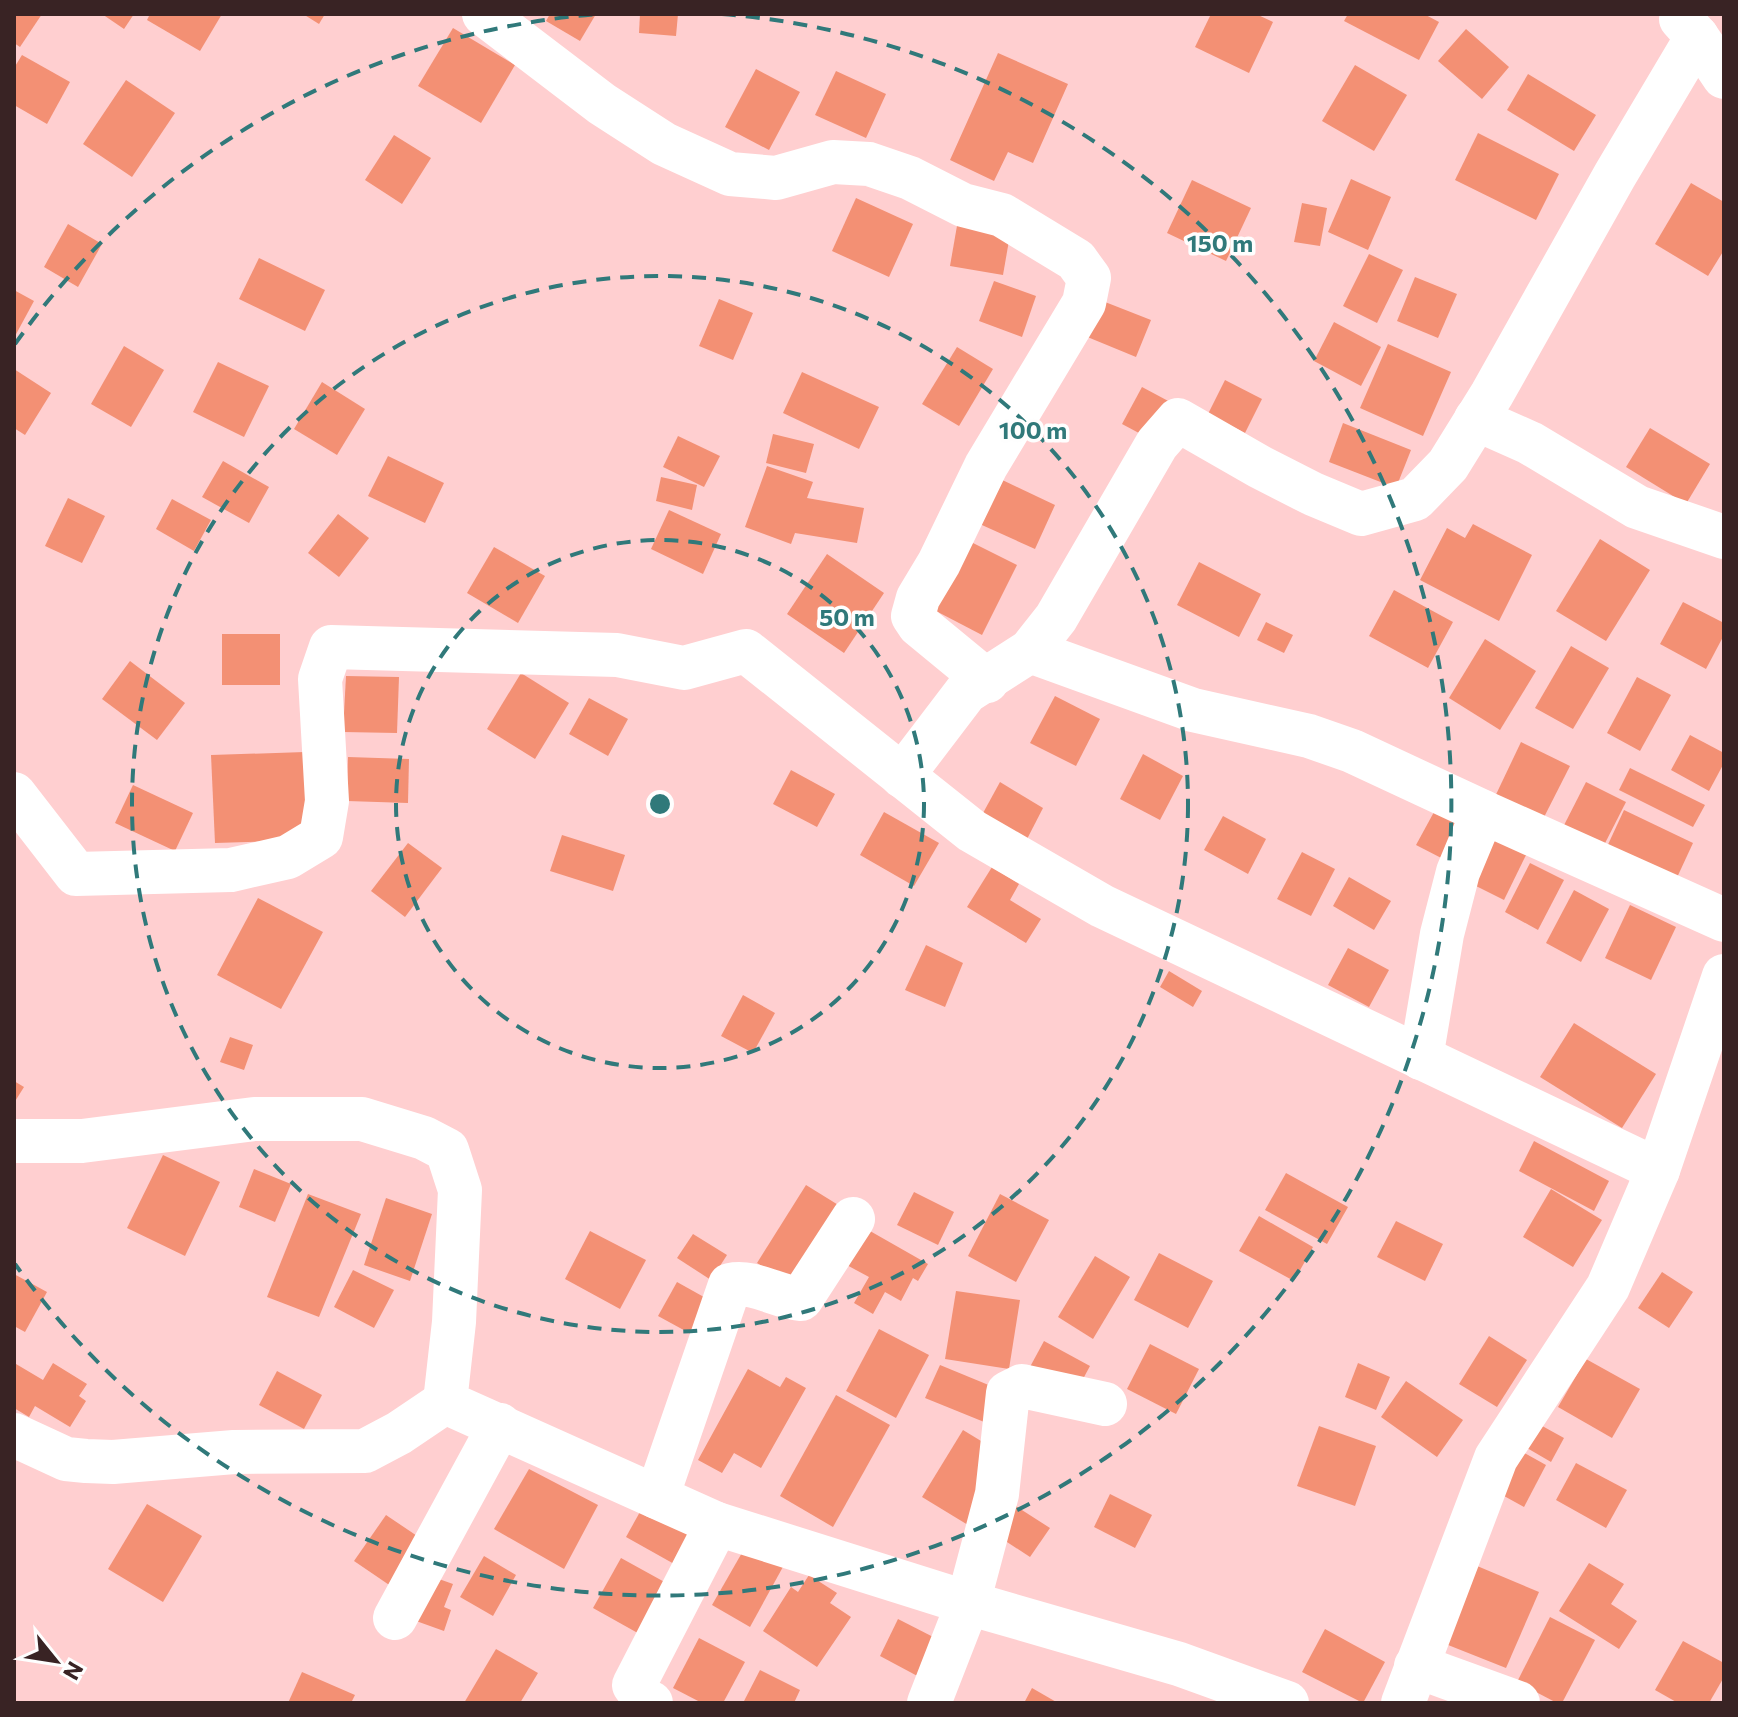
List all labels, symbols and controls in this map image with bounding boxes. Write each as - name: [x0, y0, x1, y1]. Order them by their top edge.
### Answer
- text: 150 m: [1187, 228, 1253, 257]
- text: 100 m: [999, 415, 1067, 444]
- text: 50 m: [819, 602, 875, 631]
- centre of rings: [646, 790, 674, 818]
- north arrow: [16, 1621, 96, 1701]
- text: N: [58, 1657, 90, 1685]

